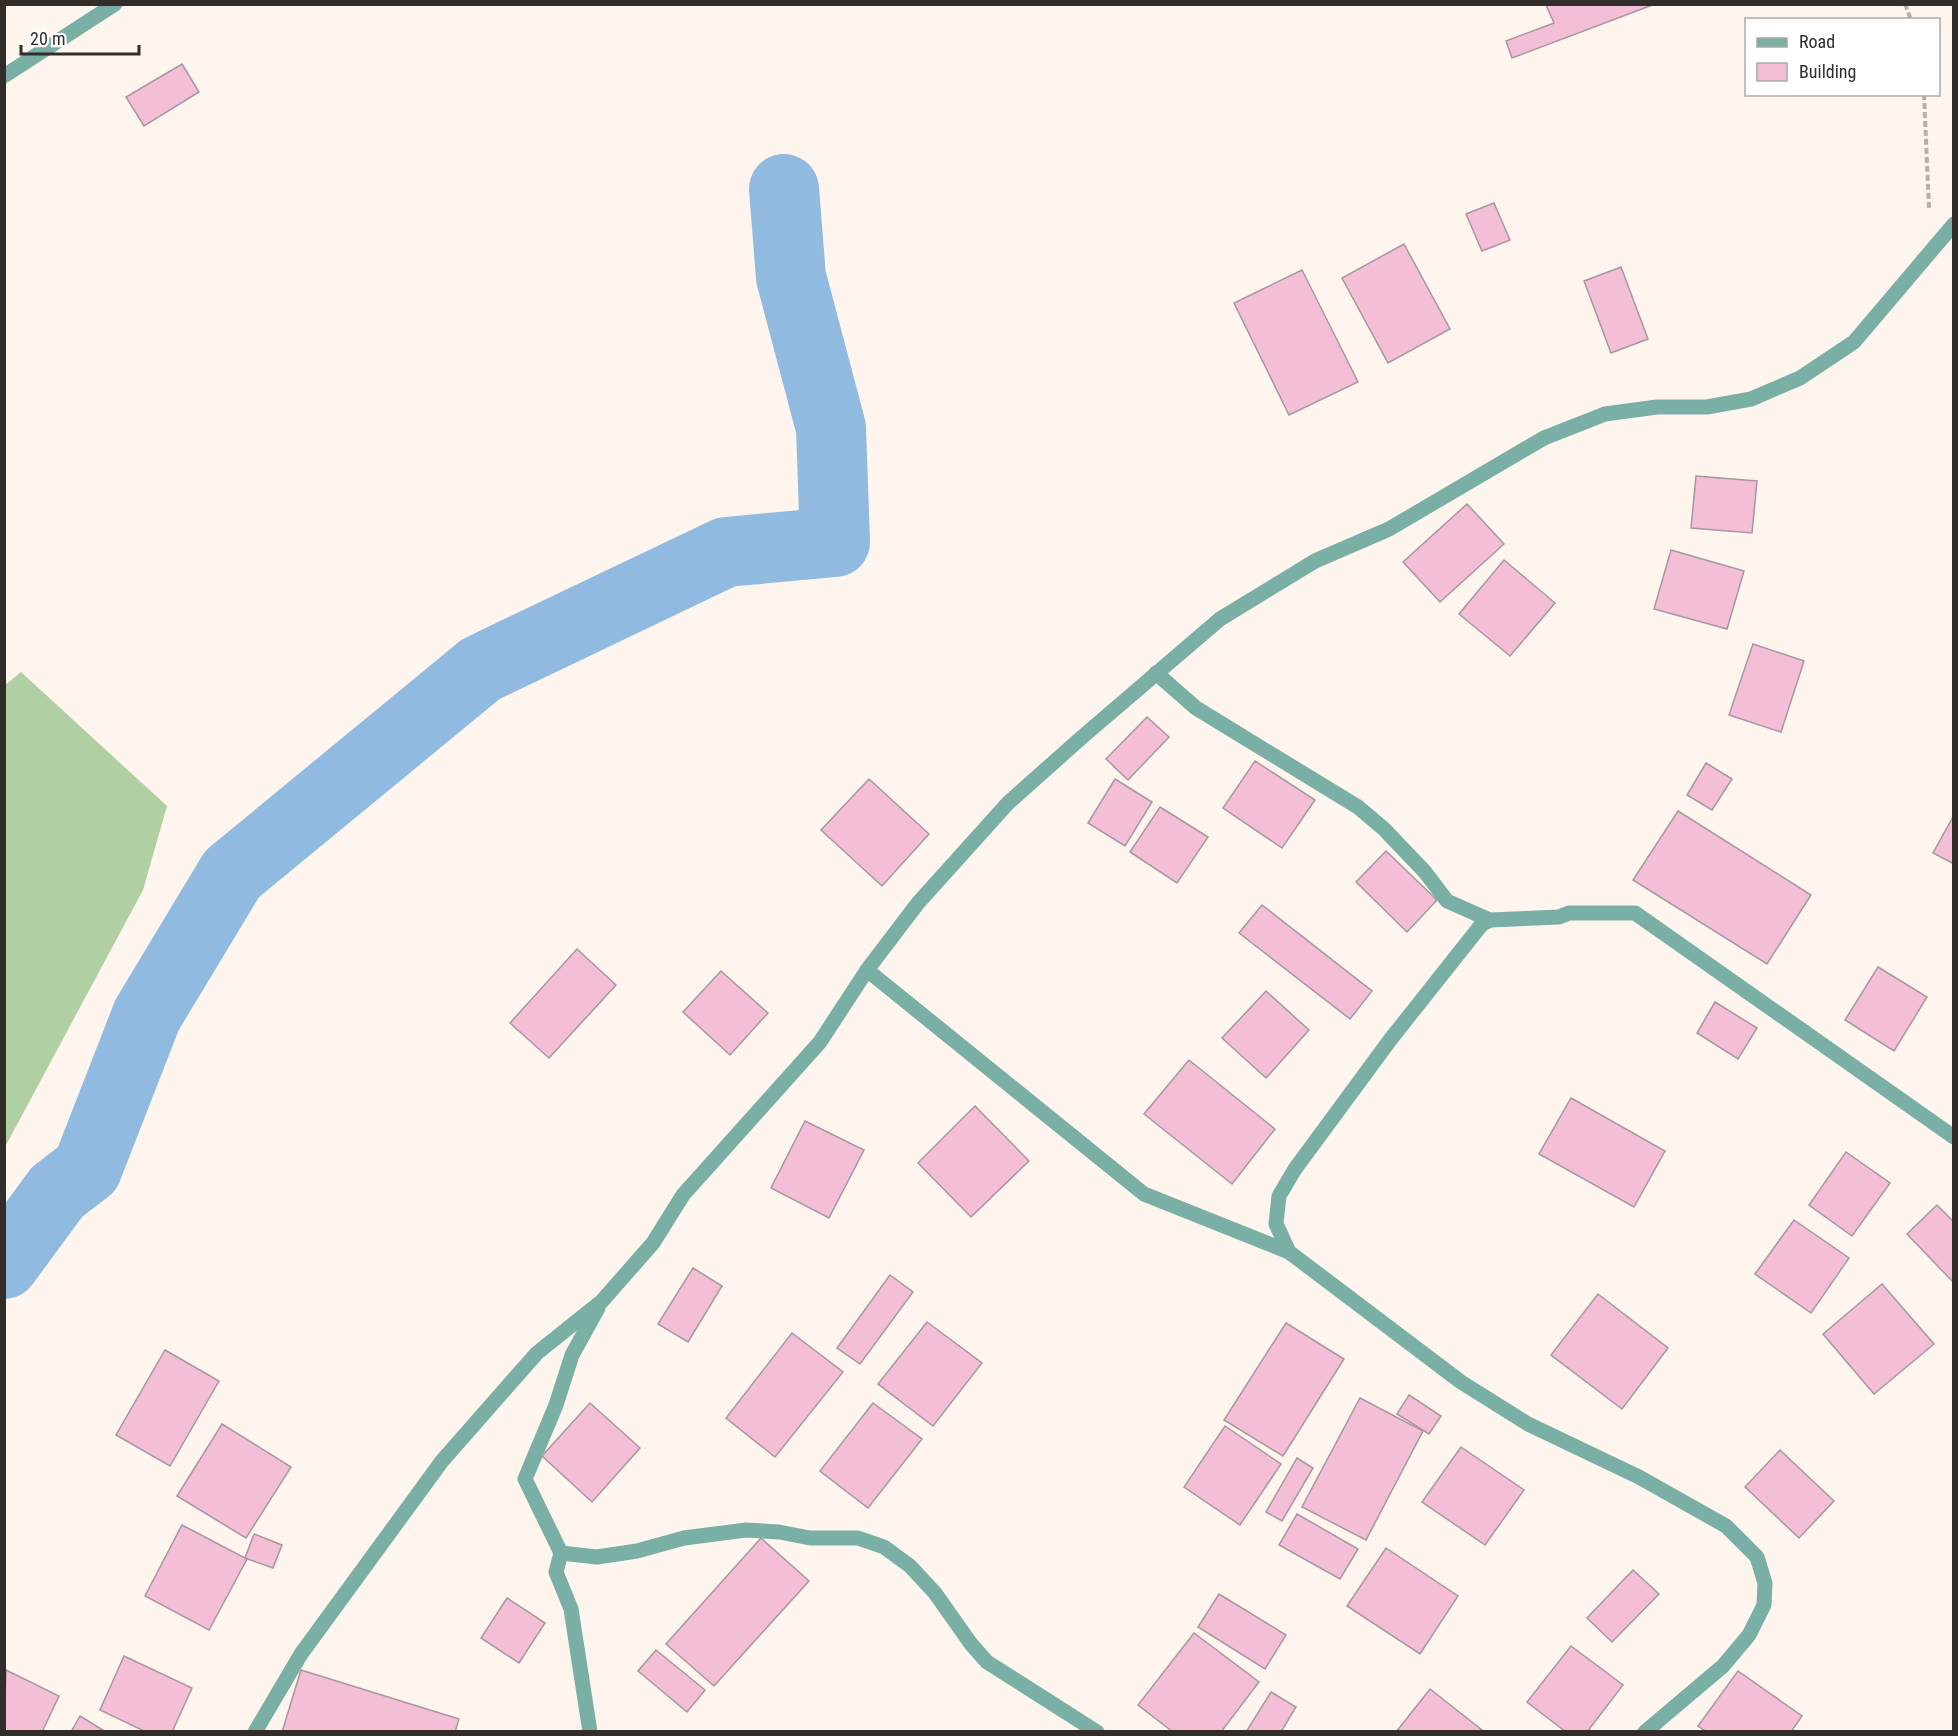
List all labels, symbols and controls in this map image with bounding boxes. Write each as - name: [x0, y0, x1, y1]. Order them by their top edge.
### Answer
- scale bar: [21, 18, 140, 56]
- legend: [1745, 18, 1940, 96]
- text: 20 m: [30, 28, 65, 49]
- text: Road: [1799, 31, 1835, 52]
- text: Building: [1799, 61, 1856, 82]

